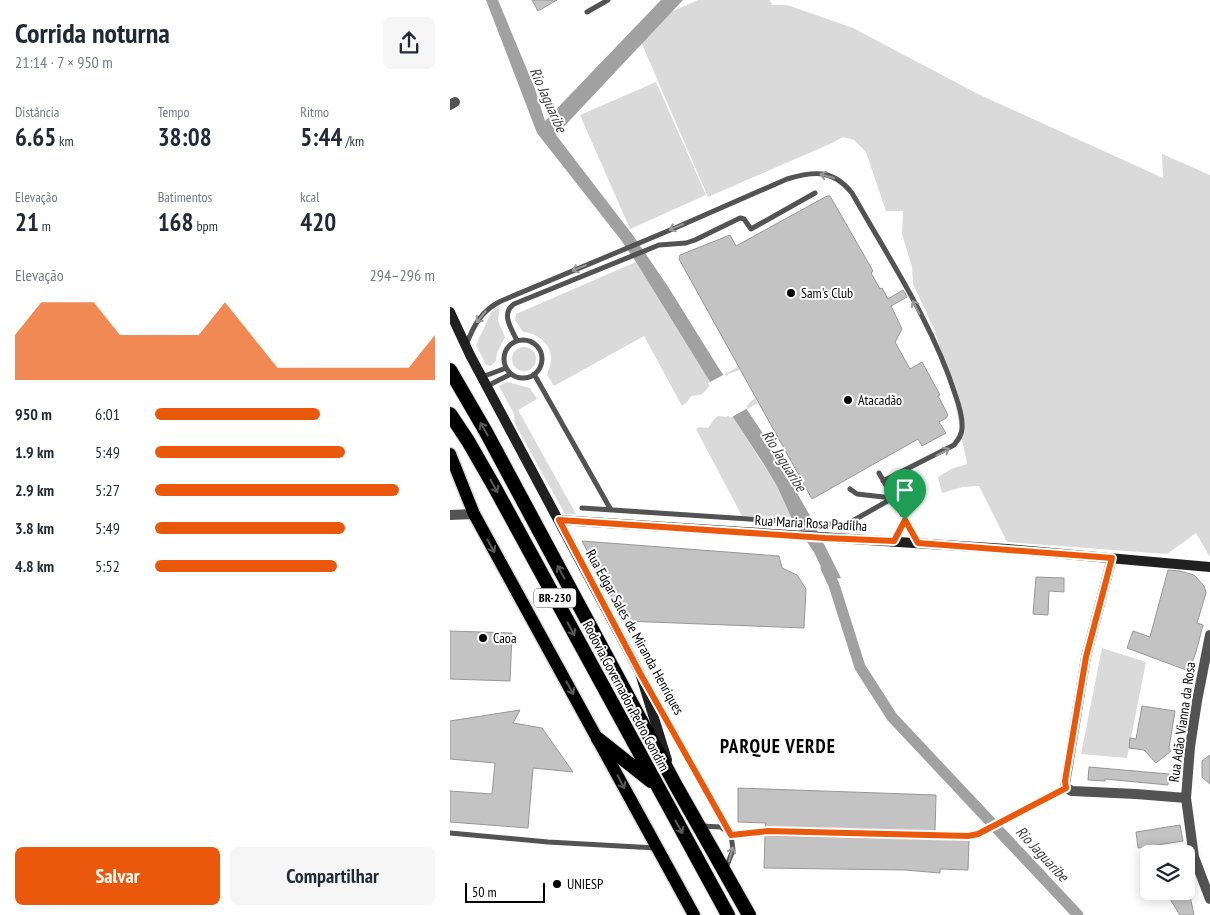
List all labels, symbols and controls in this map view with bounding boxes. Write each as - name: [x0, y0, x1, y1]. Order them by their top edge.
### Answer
- text: Corrida noturna: [15, 14, 170, 51]
- button: share: [383, 17, 435, 69]
- text: 21:14 · 7 × 950 m: [15, 52, 113, 72]
- water label: Rio Jaguaribe: [526, 65, 571, 136]
- text: Distância: [15, 103, 59, 121]
- text: Tempo: [158, 103, 190, 121]
- text: Ritmo: [300, 103, 329, 121]
- text: 6.65: [15, 121, 56, 153]
- text: 38:08: [158, 121, 212, 153]
- text: 5:44: [300, 121, 342, 153]
- text: km: [56, 132, 74, 150]
- text: /km: [342, 132, 364, 150]
- one-way arrow: [820, 171, 836, 180]
- text: Elevação: [15, 188, 57, 206]
- text: Batimentos: [158, 188, 212, 206]
- text: kcal: [300, 188, 319, 206]
- text: 21: [15, 206, 39, 238]
- text: 168: [158, 206, 194, 238]
- text: 420: [300, 206, 336, 238]
- text: m: [39, 217, 51, 235]
- text: bpm: [194, 217, 218, 235]
- one-way arrow: [669, 223, 684, 233]
- one-way arrow: [572, 264, 587, 274]
- text: Elevação: [15, 265, 64, 285]
- text: 294–296 m: [370, 265, 435, 285]
- place label: Sam's Club: [801, 284, 853, 302]
- marker: Sam's Club: [785, 287, 797, 299]
- one-way arrow: [911, 300, 921, 315]
- one-way arrow: [475, 310, 486, 323]
- place label: Atacadão: [858, 391, 902, 409]
- marker: Atacadão: [842, 394, 854, 406]
- text: 950 m: [15, 404, 52, 424]
- text: 6:01: [95, 404, 120, 424]
- one-way arrow: [478, 422, 488, 436]
- water label: Rio Jaguaribe: [758, 427, 811, 496]
- text: 1.9 km: [15, 442, 54, 462]
- text: 5:49: [95, 442, 120, 462]
- one-way arrow: [935, 447, 950, 457]
- pin: [884, 469, 926, 520]
- icon: arrive: [891, 476, 919, 504]
- one-way arrow: [489, 478, 499, 493]
- text: 2.9 km: [15, 480, 54, 500]
- text: 5:27: [95, 480, 120, 500]
- street label: Rua Maria Rosa Padilha: [754, 511, 868, 535]
- text: 3.8 km: [15, 518, 54, 538]
- text: 5:49: [95, 518, 120, 538]
- one-way arrow: [487, 538, 497, 553]
- street label: Rua Edgar Sales de Miranda Henriques: [582, 546, 688, 718]
- text: 4.8 km: [15, 556, 54, 576]
- text: 5:52: [95, 556, 120, 576]
- one-way arrow: [556, 564, 566, 579]
- road number: BR-230: [534, 588, 576, 608]
- street label: Rodovia Governador Pedro Gondim: [579, 618, 673, 774]
- one-way arrow: [566, 621, 576, 636]
- place label: Caoa: [493, 629, 516, 647]
- marker: Caoa: [477, 632, 489, 644]
- street label: Rua Adão Vianna da Rosa: [1165, 661, 1199, 783]
- one-way arrow: [565, 681, 575, 696]
- district label: PARQUE VERDE: [720, 734, 836, 758]
- one-way arrow: [617, 774, 626, 789]
- one-way arrow: [675, 819, 684, 834]
- water label: Rio Jaguaribe: [1012, 822, 1073, 886]
- map controls: [1140, 845, 1195, 900]
- button: layers: [1140, 845, 1195, 900]
- one-way arrow: [726, 846, 736, 862]
- button: Salvar: [15, 847, 220, 905]
- button: Compartilhar: [230, 847, 435, 905]
- place label: UNIESP: [567, 875, 603, 893]
- marker: UNIESP: [551, 878, 563, 890]
- scale bar: [465, 880, 545, 903]
- text: 50 m: [472, 883, 497, 901]

